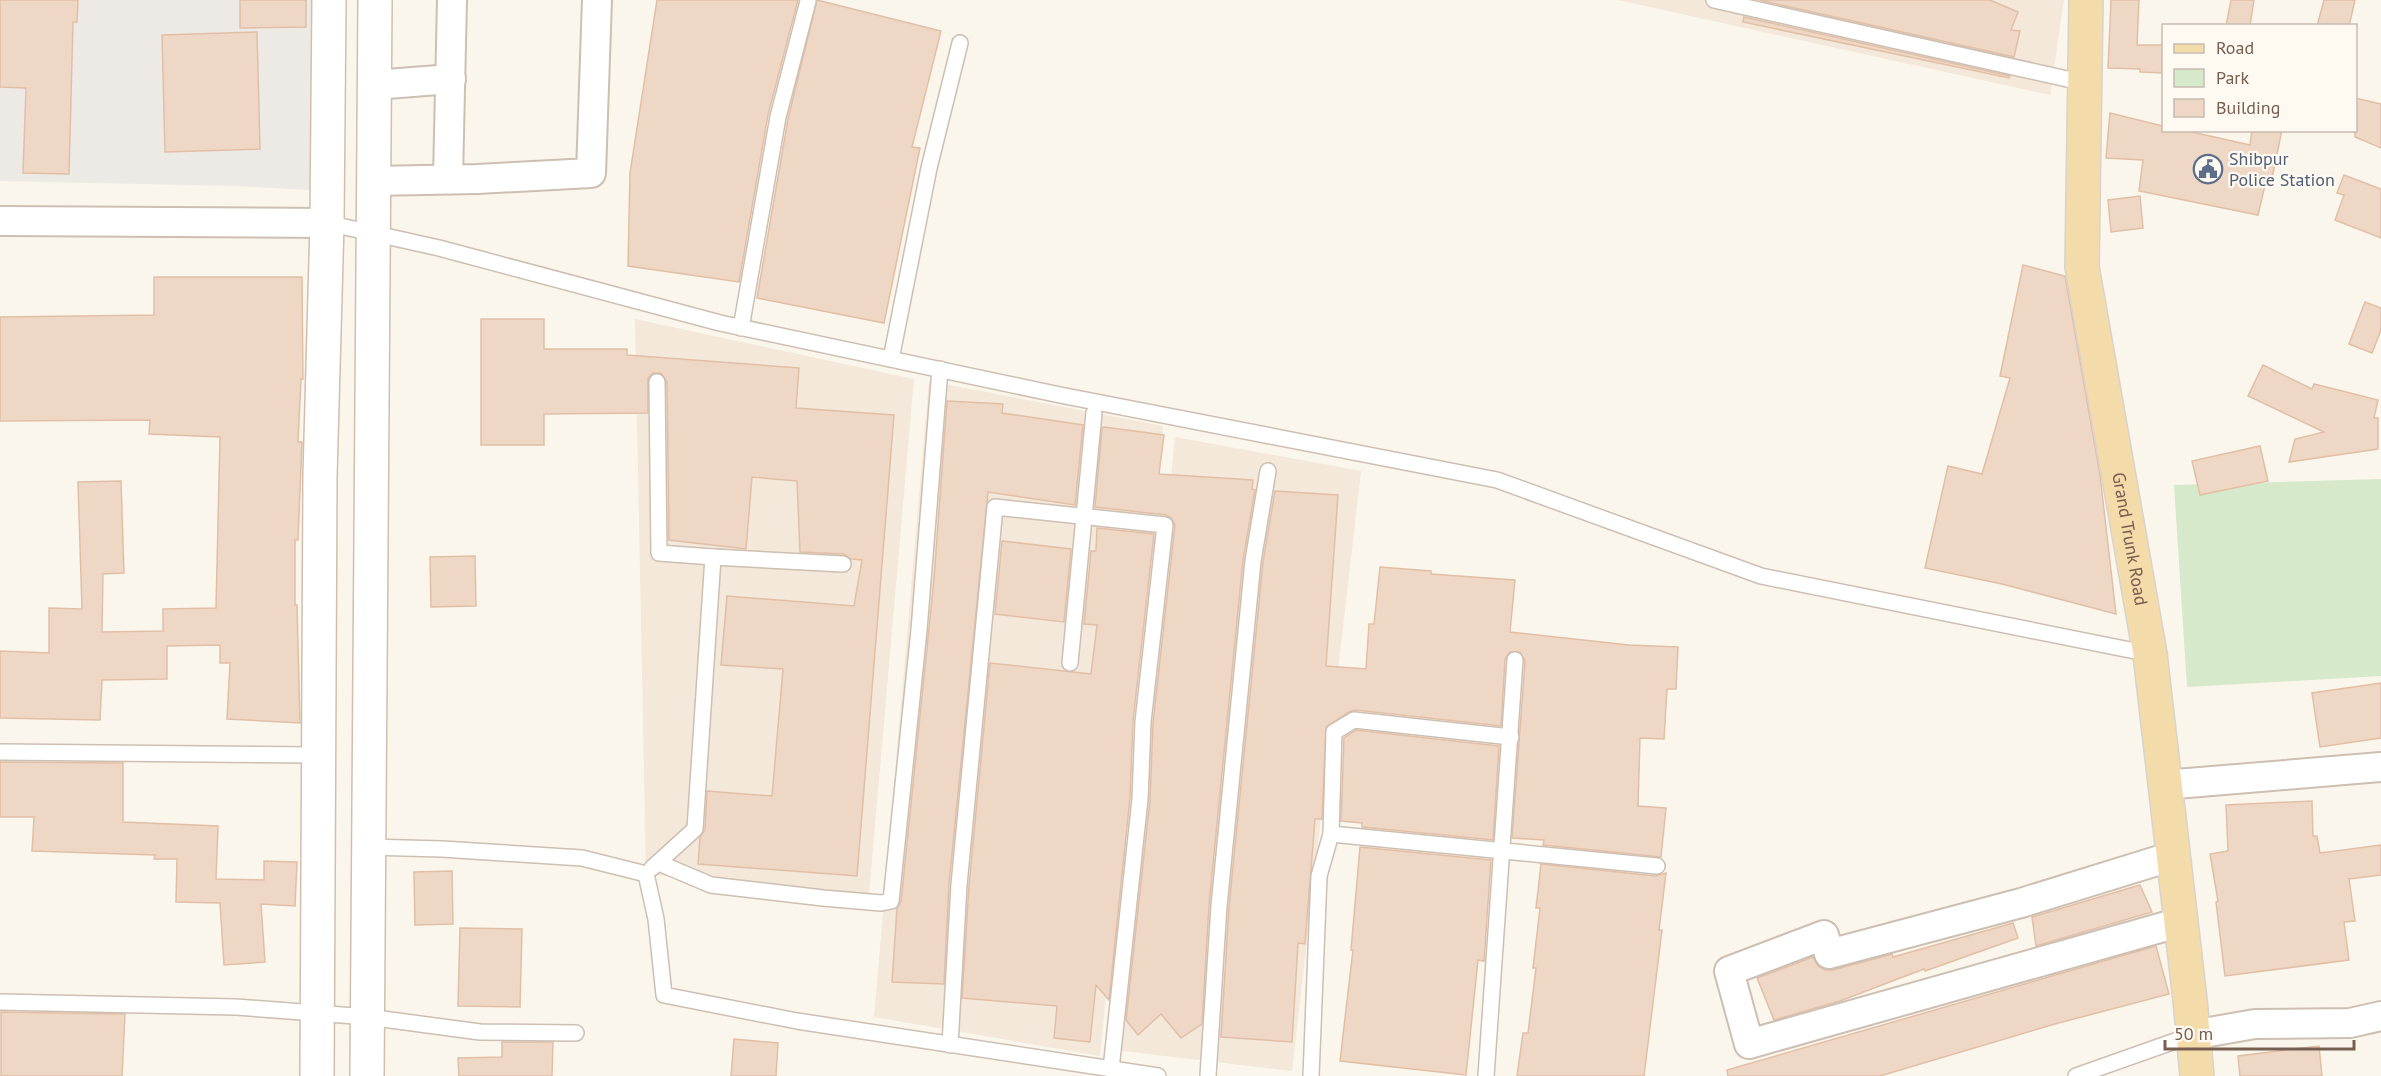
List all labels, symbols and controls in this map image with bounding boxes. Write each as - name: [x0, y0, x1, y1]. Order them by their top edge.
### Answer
- legend: [2162, 24, 2357, 132]
- text: Road: [2216, 36, 2254, 59]
- text: Park: [2216, 66, 2249, 89]
- text: Building: [2216, 96, 2280, 119]
- place label: Shibpur Police Station: [2229, 147, 2335, 191]
- public building icon: Shibpur Police Station: [2192, 153, 2224, 185]
- street label: Grand Trunk Road: [2107, 470, 2153, 607]
- scale bar: [2165, 1013, 2354, 1051]
- text: 50 m: [2174, 1022, 2213, 1045]

